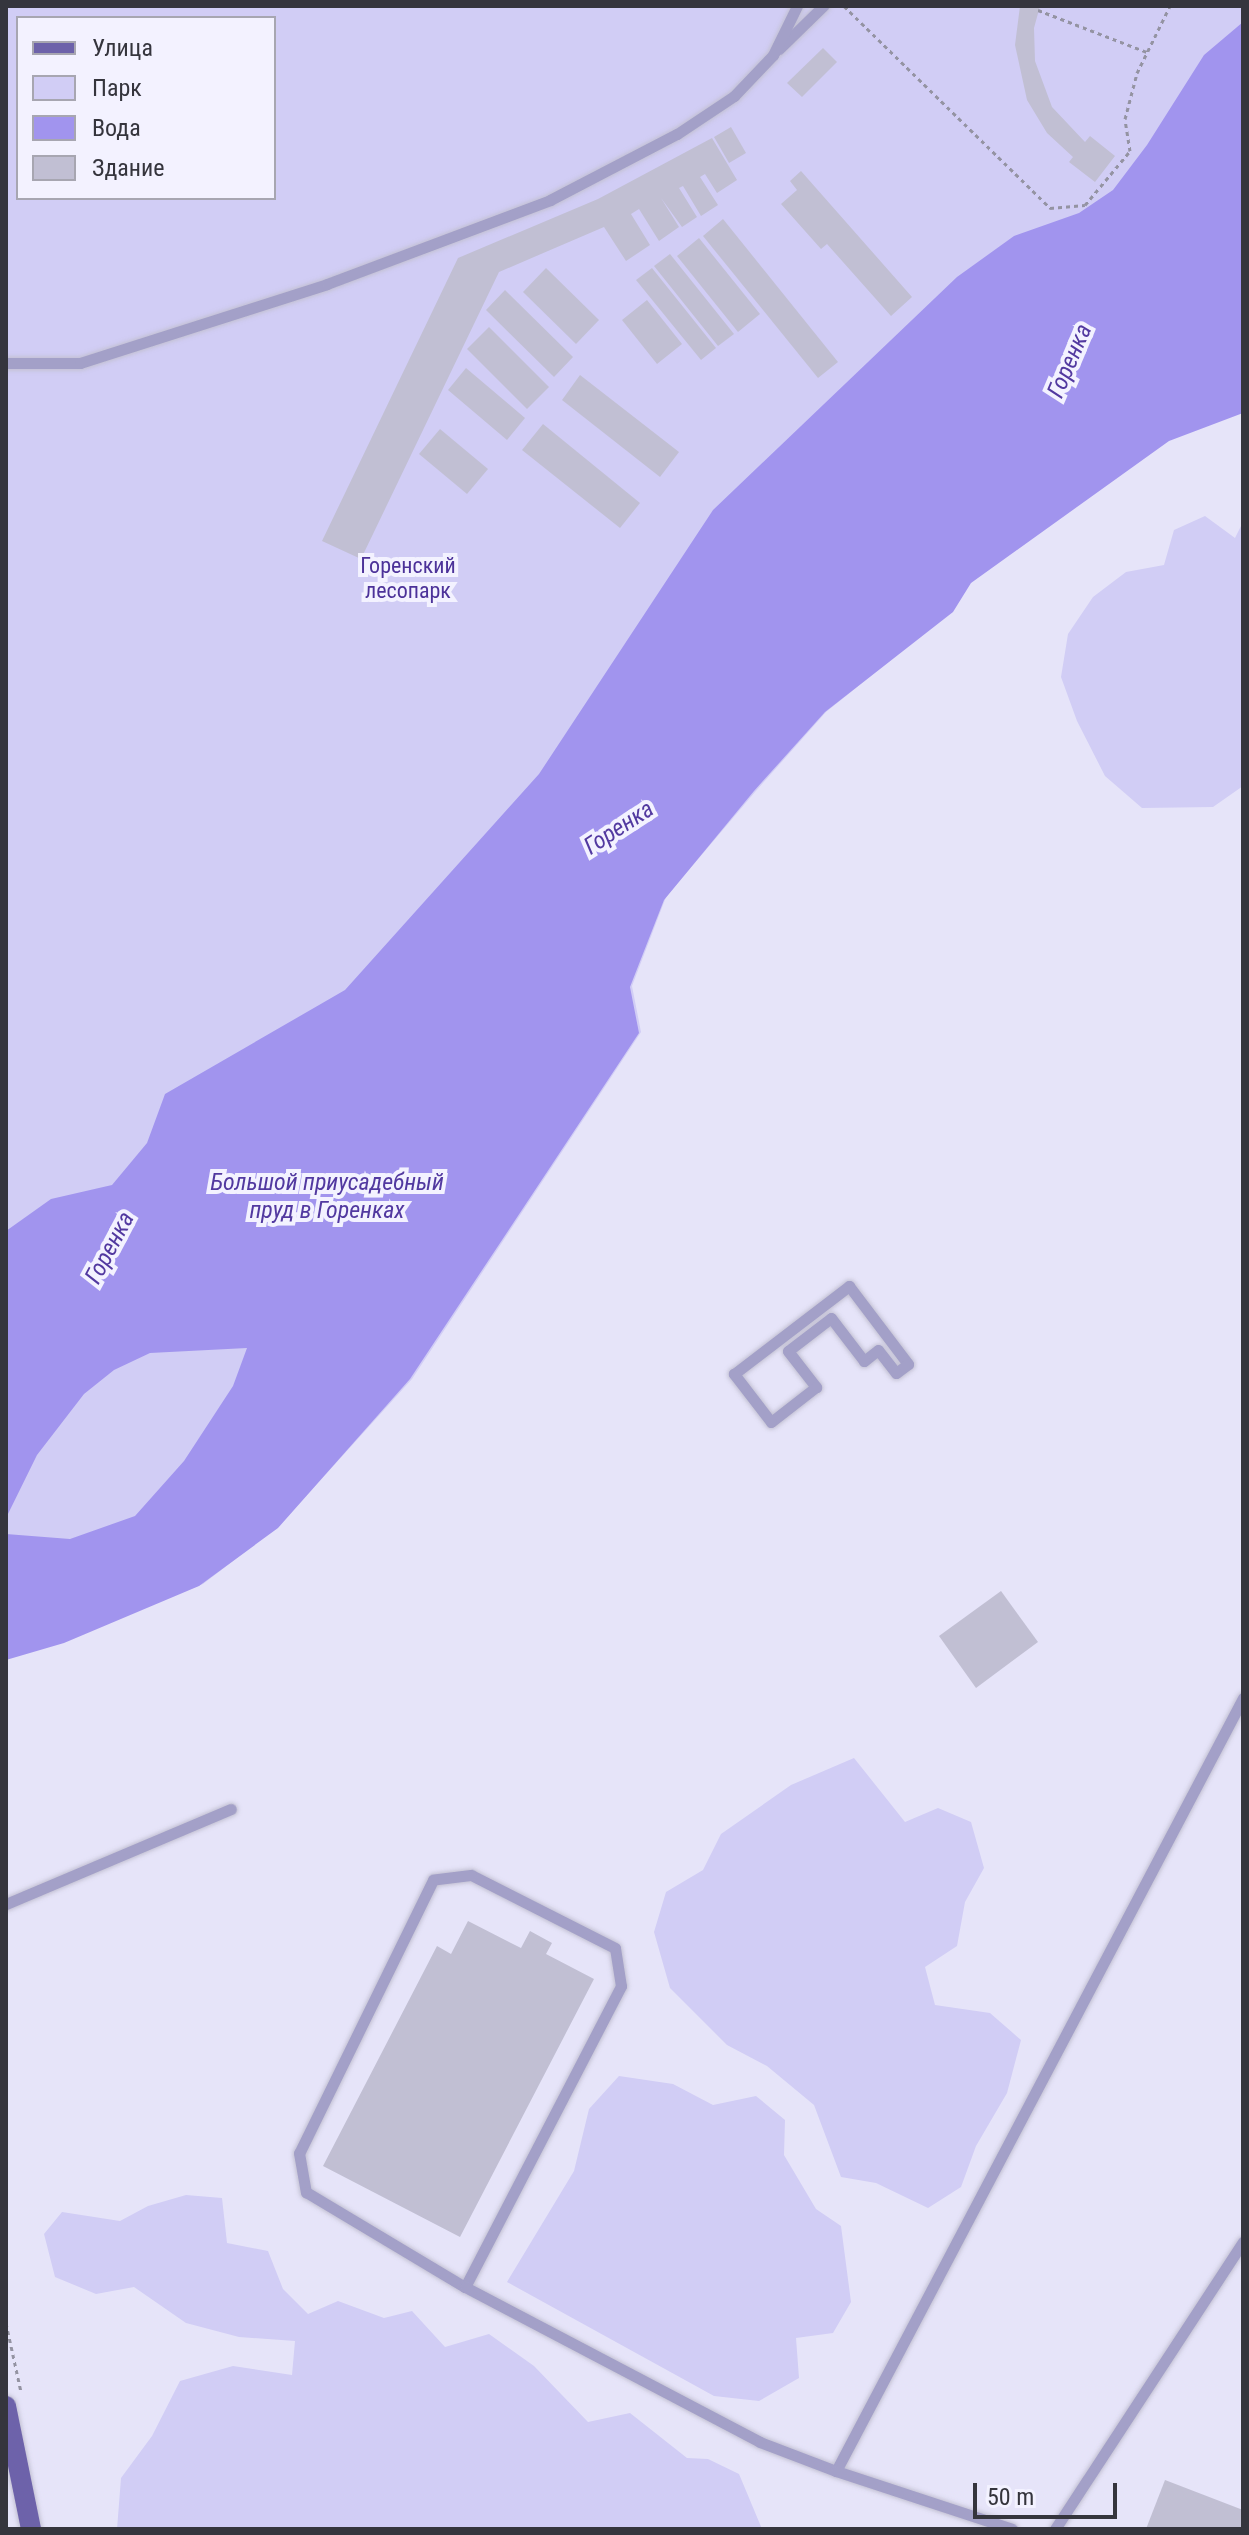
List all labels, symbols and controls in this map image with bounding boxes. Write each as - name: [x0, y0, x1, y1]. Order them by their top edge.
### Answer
- legend: [16, 16, 276, 200]
- text: Улица: [92, 34, 153, 62]
- text: Парк: [92, 74, 142, 102]
- text: Вода: [92, 114, 141, 142]
- text: Здание: [92, 154, 164, 182]
- water label: Горенка: [1042, 320, 1098, 402]
- park label: Горенский лесопарк: [360, 552, 456, 604]
- water label: Горенка: [579, 795, 659, 861]
- water label: Большой приусадебный пруд в Горенках: [210, 1169, 444, 1225]
- water label: Горенка: [79, 1207, 141, 1289]
- scale bar: [977, 2467, 1121, 2517]
- text: 50 m: [987, 2483, 1034, 2511]

